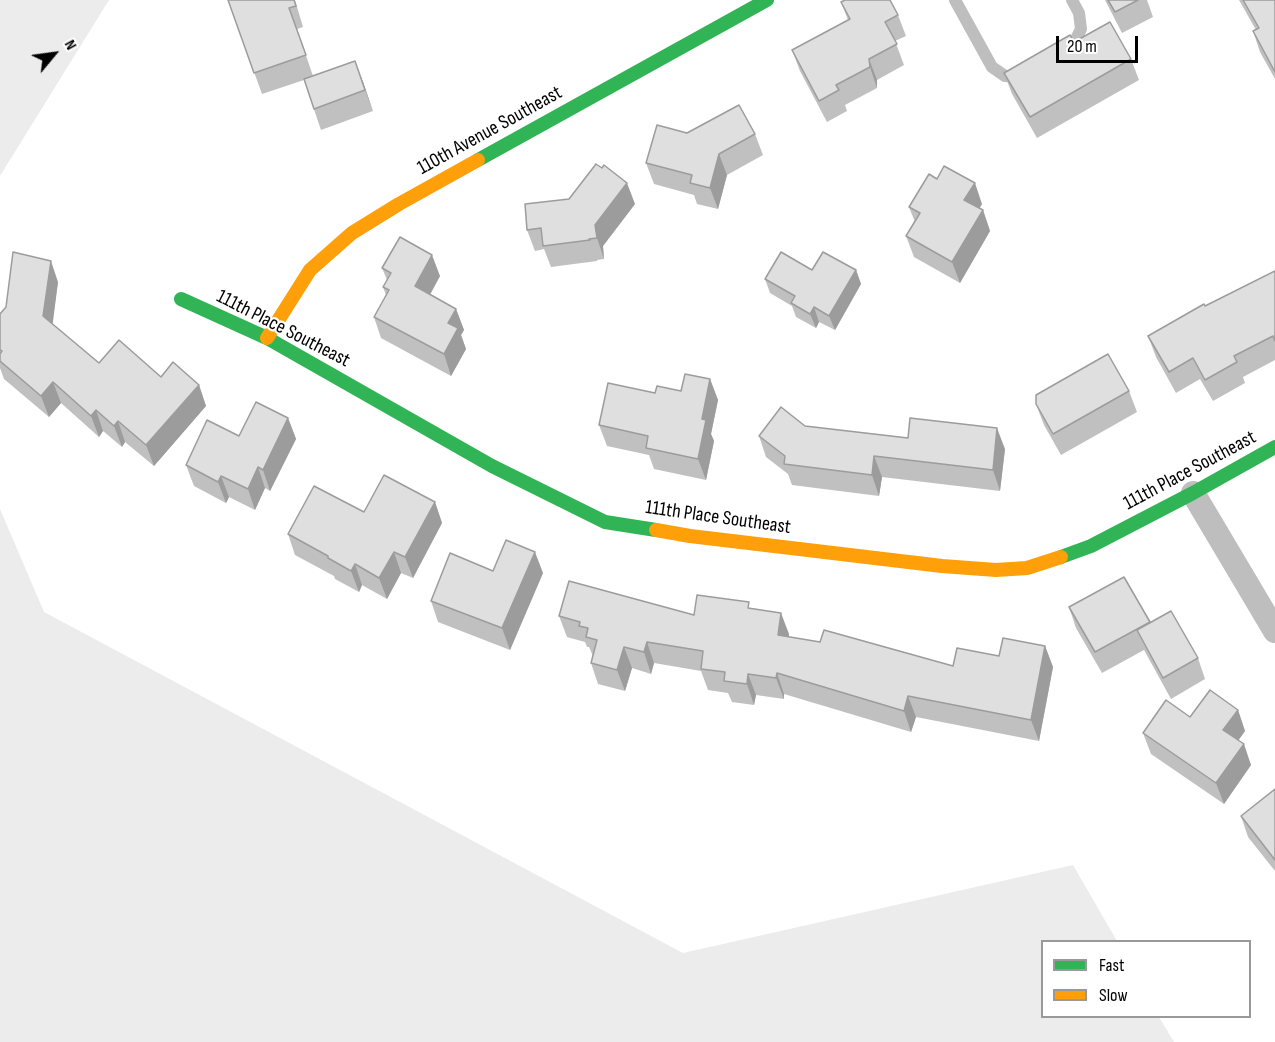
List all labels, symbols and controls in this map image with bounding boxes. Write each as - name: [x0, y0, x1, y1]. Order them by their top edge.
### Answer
- north arrow: [24, 24, 84, 84]
- scale bar: [1059, 24, 1142, 62]
- text: 20 m: [1067, 36, 1097, 57]
- text: N: [60, 37, 81, 53]
- street label: 110th Avenue Southeast: [413, 81, 567, 181]
- street label: 111th Place Southeast: [212, 285, 354, 373]
- street label: 111th Place Southeast: [1120, 426, 1260, 516]
- street label: 111th Place Southeast: [644, 496, 792, 540]
- legend: [1041, 940, 1251, 1018]
- text: Fast: [1099, 955, 1124, 976]
- text: Slow: [1099, 985, 1128, 1006]

